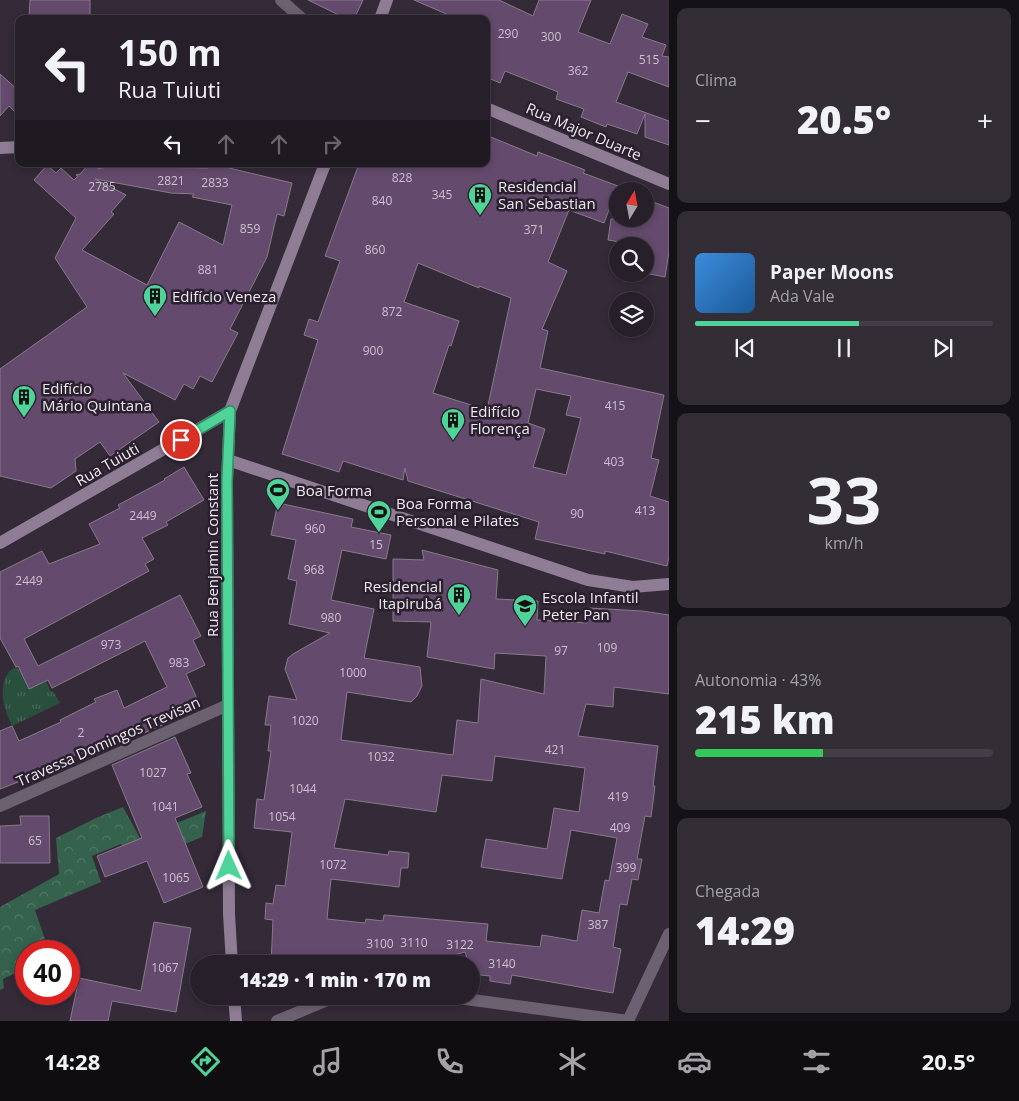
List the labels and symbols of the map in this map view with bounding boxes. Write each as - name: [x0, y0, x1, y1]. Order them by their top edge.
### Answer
- house number: 290: [498, 25, 518, 42]
- house number: 300: [541, 28, 561, 45]
- house number: 515: [639, 51, 659, 68]
- house number: 362: [568, 62, 588, 79]
- street label: Rua Major Duarte: [523, 98, 645, 164]
- house number: 828: [392, 169, 412, 186]
- house number: 2821: [157, 172, 185, 189]
- house number: 2833: [201, 174, 229, 191]
- place label: Residencial San Sebastian: [498, 176, 596, 213]
- house number: 2785: [88, 178, 116, 195]
- building icon: Residencial San Sebastian: [467, 182, 493, 216]
- north arrow: [609, 182, 654, 228]
- house number: 345: [432, 186, 452, 203]
- house number: 840: [372, 192, 392, 209]
- house number: 859: [240, 220, 260, 237]
- house number: 371: [524, 221, 544, 238]
- house number: 860: [365, 241, 385, 258]
- house number: 881: [198, 261, 218, 278]
- building icon: Edifício Veneza: [142, 283, 168, 317]
- place label: Edifício Veneza: [172, 286, 276, 306]
- house number: 872: [382, 303, 402, 320]
- house number: 900: [363, 342, 383, 359]
- place label: Edifício Mário Quintana: [42, 378, 152, 415]
- building icon: Edifício Mário Quintana: [11, 384, 37, 418]
- house number: 415: [605, 397, 625, 414]
- place label: Edifício Florença: [470, 401, 530, 438]
- building icon: Edifício Florença: [440, 407, 466, 441]
- pin: [160, 419, 202, 461]
- street label: Rua Tuiuti: [72, 438, 142, 490]
- house number: 403: [604, 453, 624, 470]
- street label: Rua Benjamin Constant: [202, 473, 222, 637]
- sports icon: Boa Forma: [265, 477, 291, 511]
- place label: Boa Forma: [296, 480, 372, 500]
- place label: Boa Forma Personal e Pilates: [396, 493, 519, 530]
- sports icon: Boa Forma Personal e Pilates: [366, 499, 392, 533]
- house number: 413: [635, 502, 655, 519]
- house number: 90: [570, 505, 584, 522]
- house number: 2449: [129, 507, 157, 524]
- house number: 960: [305, 520, 325, 537]
- house number: 15: [369, 536, 383, 553]
- house number: 968: [304, 561, 324, 578]
- house number: 2449: [15, 572, 43, 589]
- place label: Residencial Itapirubá: [363, 576, 442, 613]
- building icon: Residencial Itapirubá: [446, 582, 472, 616]
- place label: Escola Infantil Peter Pan: [542, 587, 639, 624]
- school or university icon: Escola Infantil Peter Pan: [512, 593, 538, 627]
- house number: 980: [321, 609, 341, 626]
- house number: 973: [101, 636, 121, 653]
- house number: 109: [597, 639, 617, 656]
- house number: 97: [554, 642, 568, 659]
- house number: 983: [169, 654, 189, 671]
- house number: 1000: [339, 664, 367, 681]
- street label: Travessa Domingos Trevisan: [13, 691, 203, 791]
- house number: 1020: [291, 712, 319, 729]
- house number: 2: [78, 724, 85, 741]
- house number: 421: [545, 741, 565, 758]
- house number: 1032: [367, 748, 395, 765]
- house number: 1027: [139, 764, 167, 781]
- house number: 1044: [289, 780, 317, 797]
- house number: 419: [608, 788, 628, 805]
- house number: 1041: [151, 798, 179, 815]
- house number: 1054: [268, 808, 296, 825]
- house number: 409: [610, 819, 630, 836]
- house number: 65: [28, 832, 42, 849]
- position arrow: [202, 839, 254, 891]
- house number: 1072: [319, 856, 347, 873]
- house number: 399: [616, 859, 636, 876]
- house number: 1065: [162, 869, 190, 886]
- house number: 387: [588, 916, 608, 933]
- house number: 3110: [400, 934, 428, 951]
- house number: 3100: [366, 935, 394, 952]
- house number: 3122: [446, 936, 474, 953]
- speed limit sign: 40: [15, 940, 80, 1005]
- house number: 3140: [488, 955, 516, 972]
- house number: 1067: [151, 959, 179, 976]

